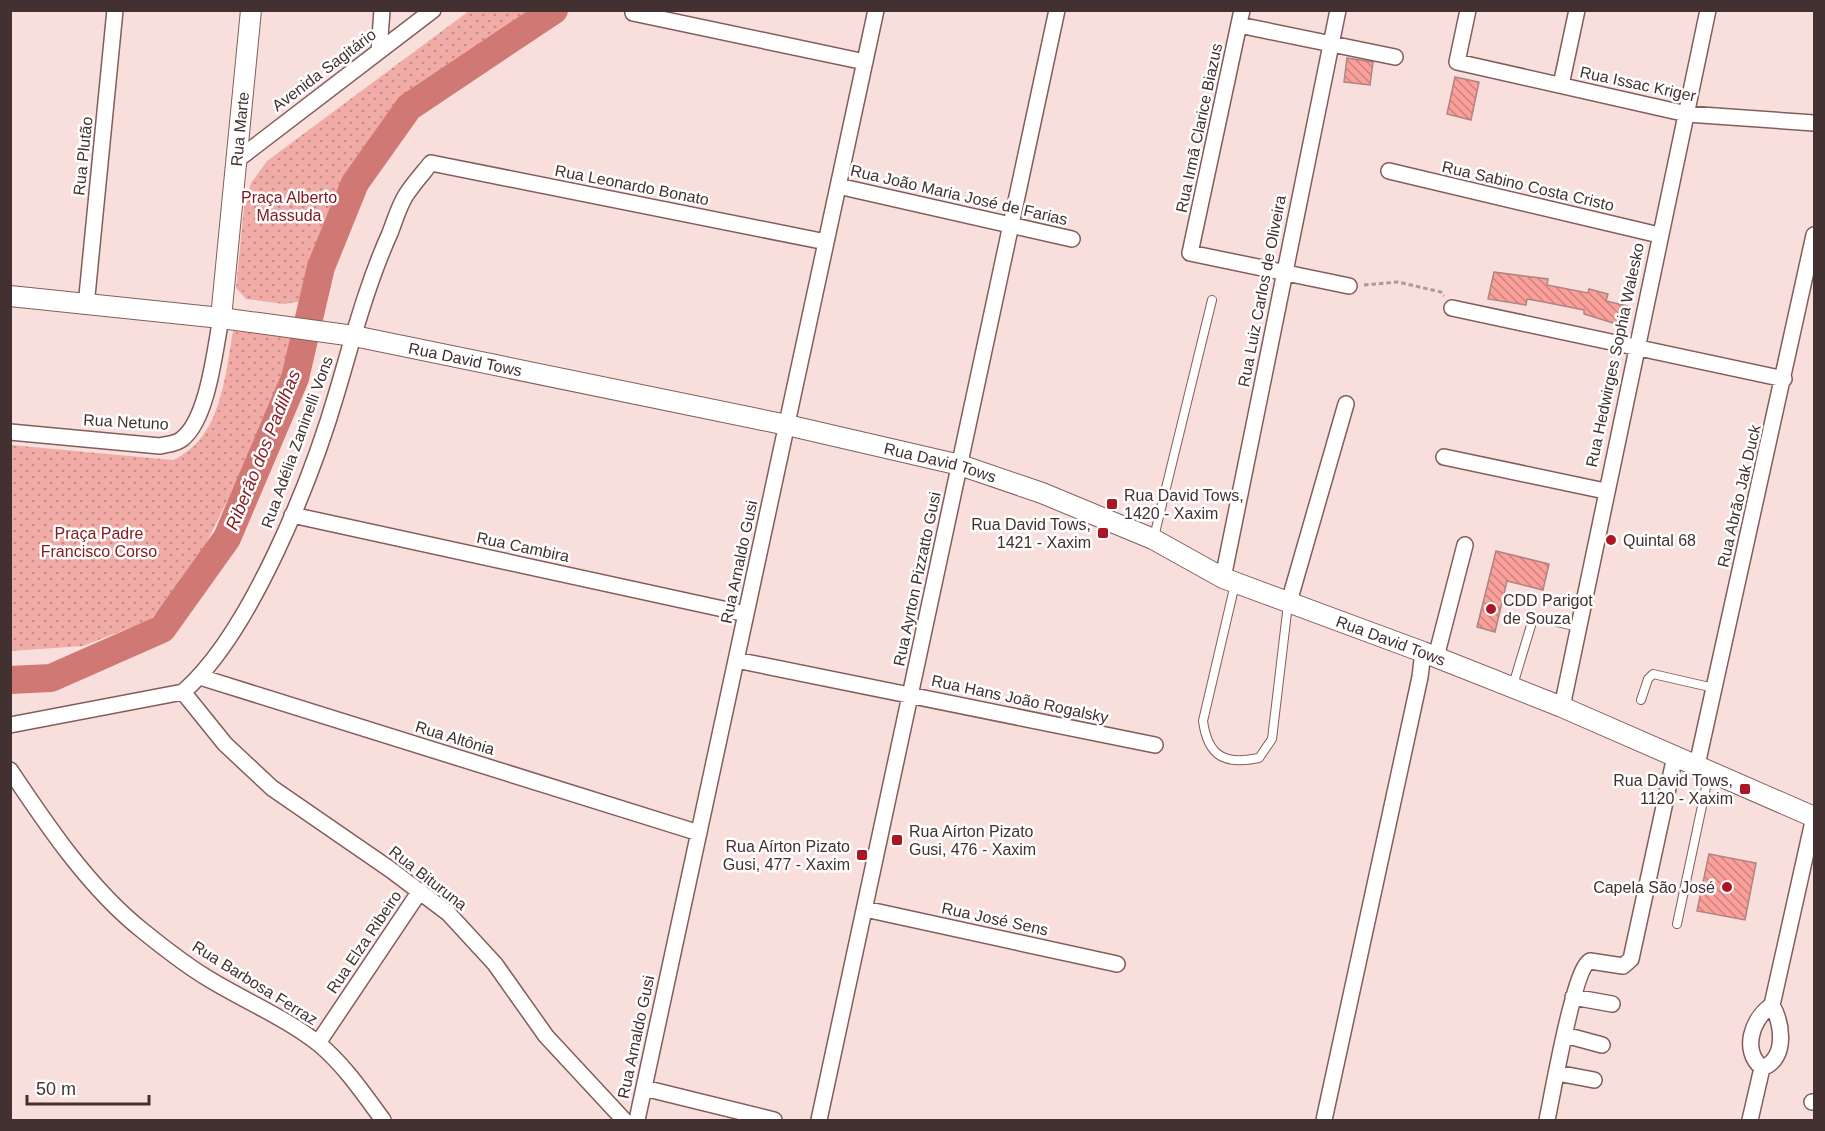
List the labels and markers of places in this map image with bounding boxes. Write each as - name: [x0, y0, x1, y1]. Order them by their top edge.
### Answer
- place label: Rua David Tows, 1420 - Xaxim: [1124, 487, 1244, 522]
- marker: Rua David Tows, 1420 - Xaxim: [1105, 497, 1119, 511]
- place label: Rua David Tows, 1421 - Xaxim: [971, 516, 1091, 551]
- marker: Rua David Tows, 1421 - Xaxim: [1096, 526, 1110, 540]
- place label: Quintal 68: [1623, 532, 1696, 549]
- marker: Quintal 68: [1604, 533, 1618, 547]
- place label: CDD Parigot de Souza: [1503, 592, 1593, 627]
- marker: CDD Parigot de Souza: [1484, 602, 1498, 616]
- place label: Rua David Tows, 1120 - Xaxim: [1613, 772, 1733, 807]
- marker: Rua David Tows, 1120 - Xaxim: [1738, 782, 1752, 796]
- place label: Rua Aírton Pizato Gusi, 476 - Xaxim: [909, 823, 1036, 858]
- marker: Rua Aírton Pizato Gusi, 476 - Xaxim: [890, 833, 904, 847]
- place label: Rua Aírton Pizato Gusi, 477 - Xaxim: [723, 838, 850, 873]
- marker: Rua Aírton Pizato Gusi, 477 - Xaxim: [855, 848, 869, 862]
- place label: Capela São José: [1593, 879, 1715, 896]
- marker: Capela São José: [1720, 880, 1734, 894]

